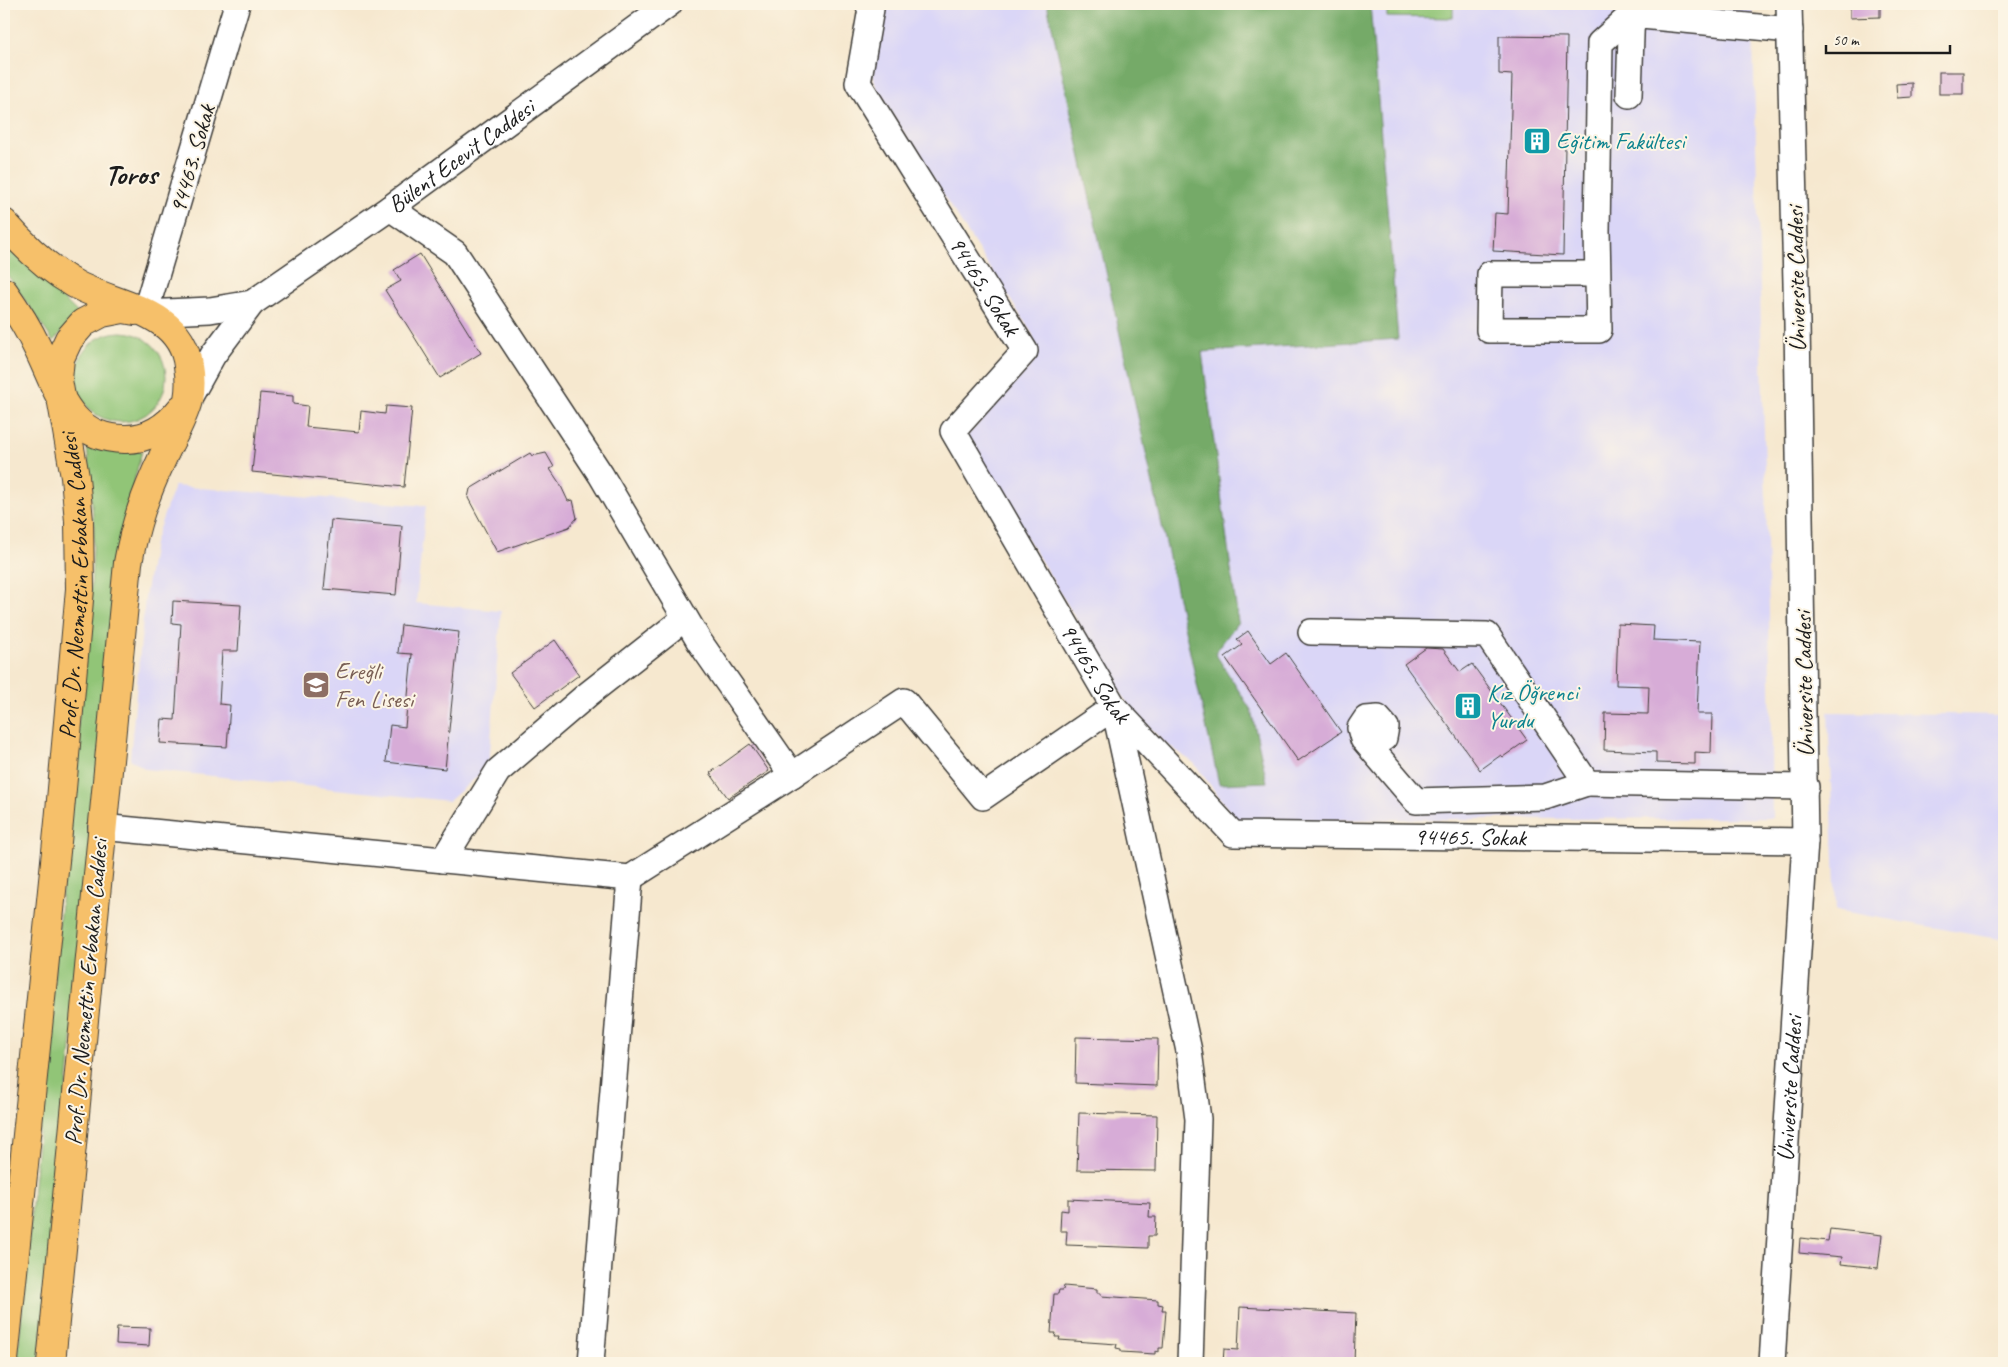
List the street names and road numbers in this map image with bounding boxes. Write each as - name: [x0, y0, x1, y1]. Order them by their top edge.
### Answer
- street label: Bülent Ecevit Caddesi: [382, 90, 543, 220]
- street label: 94463. Sokak: [162, 99, 222, 217]
- street label: Üniversite Caddesi: [1780, 203, 1812, 352]
- street label: 94465. Sokak: [942, 231, 1028, 343]
- street label: Prof. Dr. Necmettin Erbakan Caddesi: [52, 428, 95, 740]
- street label: Üniversite Caddesi: [1788, 608, 1820, 757]
- street label: 94465. Sokak: [1053, 618, 1138, 731]
- street label: 94465. Sokak: [1414, 821, 1528, 853]
- street label: Prof. Dr. Necmettin Erbakan Caddesi: [58, 835, 115, 1146]
- street label: Üniversite Caddesi: [1770, 1012, 1809, 1162]

